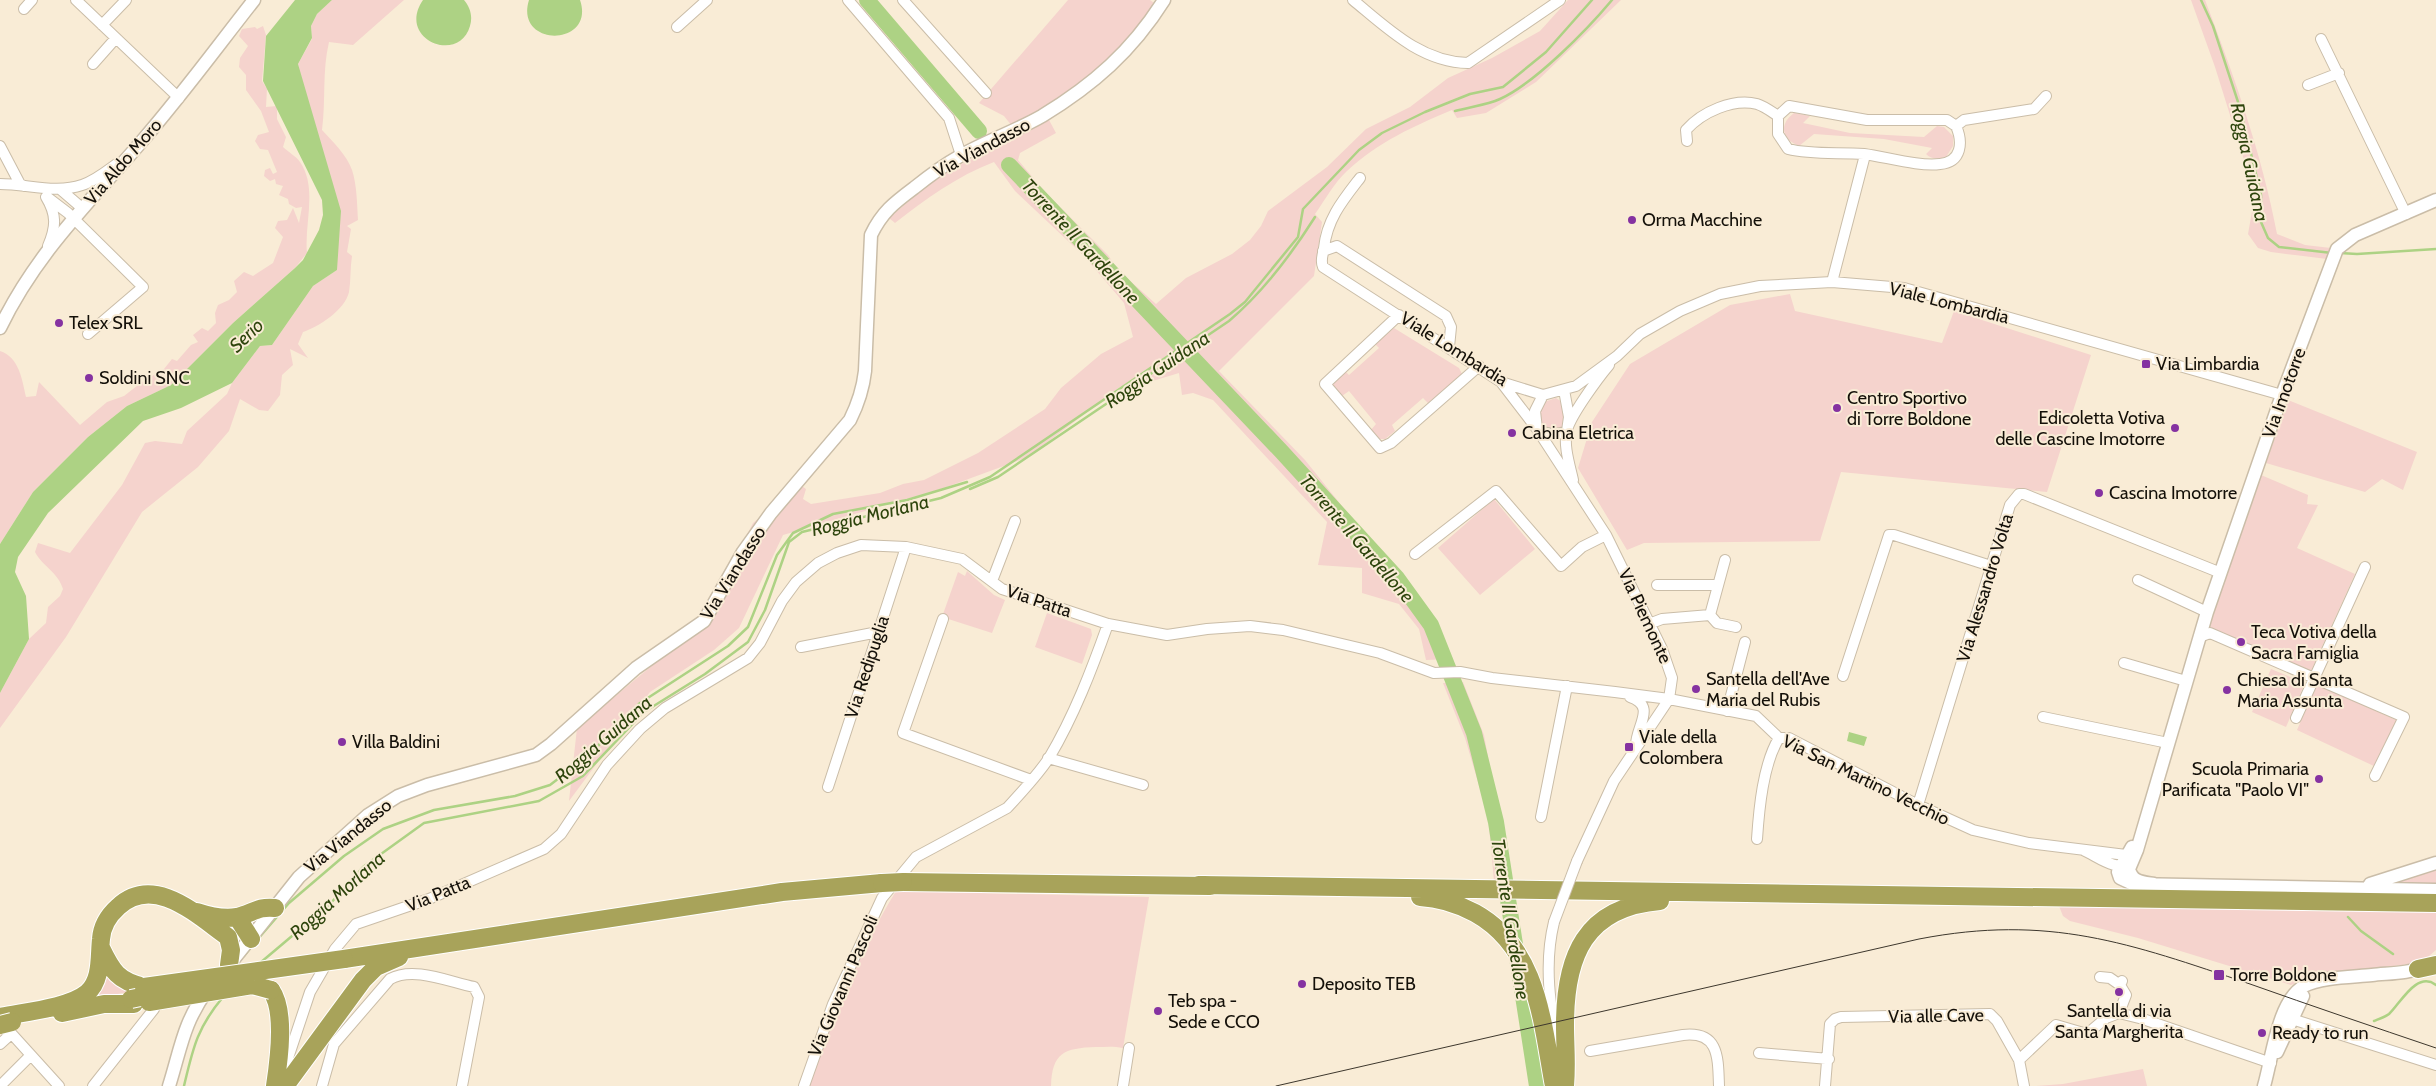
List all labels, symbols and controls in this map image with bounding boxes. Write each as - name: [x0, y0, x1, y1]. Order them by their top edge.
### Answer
- water label: Roggia Guidana: [2226, 100, 2273, 224]
- street label: Via Viandasso: [930, 113, 1034, 183]
- street label: Via Aldo Moro: [80, 114, 166, 210]
- water label: Torrente Il Gardellone: [1017, 174, 1145, 309]
- place label: Orma Macchine: [1642, 209, 1762, 231]
- marker: Orma Macchine: [1626, 214, 1638, 226]
- street label: Viale Lombardia: [1887, 277, 2012, 329]
- street label: Viale Lombardia: [1396, 307, 1512, 391]
- place label: Telex SRL: [69, 312, 143, 334]
- water label: Serio: [224, 314, 268, 357]
- marker: Telex SRL: [53, 317, 65, 329]
- water label: Roggia Guidana: [1101, 326, 1214, 413]
- street label: Via Imotorre: [2257, 345, 2311, 441]
- place label: Via Limbardia: [2156, 353, 2260, 375]
- marker: Via Limbardia: [2140, 358, 2152, 370]
- place label: Soldini SNC: [99, 367, 190, 389]
- marker: Soldini SNC: [83, 372, 95, 384]
- place label: Centro Sportivo di Torre Boldone: [1847, 387, 1971, 430]
- marker: Centro Sportivo di Torre Boldone: [1831, 402, 1843, 414]
- place label: Edicoletta Votiva delle Cascine Imotorre: [1995, 407, 2165, 450]
- place label: Cabina Eletrica: [1522, 422, 1634, 444]
- marker: Edicoletta Votiva delle Cascine Imotorre: [2169, 422, 2181, 434]
- marker: Cabina Eletrica: [1506, 427, 1518, 439]
- water label: Torrente Il Gardellone: [1295, 469, 1419, 608]
- place label: Cascina Imotorre: [2109, 482, 2237, 504]
- marker: Cascina Imotorre: [2093, 487, 2105, 499]
- water label: Roggia Morlana: [809, 490, 931, 541]
- street label: Via Alessandro Volta: [1952, 511, 2018, 665]
- street label: Via Viandasso: [696, 522, 770, 624]
- street label: Via Piemonte: [1613, 565, 1677, 667]
- street label: Via Patta: [1003, 580, 1075, 623]
- street label: Via Redipuglia: [840, 612, 894, 721]
- place label: Teca Votiva della Sacra Famiglia: [2251, 621, 2377, 664]
- marker: Teca Votiva della Sacra Famiglia: [2235, 636, 2247, 648]
- place label: Santella dell'Ave Maria del Rubis: [1706, 668, 1830, 711]
- place label: Chiesa di Santa Maria Assunta: [2237, 669, 2353, 712]
- marker: Santella dell'Ave Maria del Rubis: [1690, 683, 1702, 695]
- marker: Chiesa di Santa Maria Assunta: [2221, 684, 2233, 696]
- water label: Roggia Guidana: [550, 691, 657, 788]
- place label: Viale della Colombera: [1639, 726, 1723, 769]
- street label: Via San Martino Vecchio: [1779, 730, 1953, 830]
- place label: Villa Baldini: [352, 731, 440, 753]
- marker: Villa Baldini: [336, 736, 348, 748]
- marker: Viale della Colombera: [1623, 741, 1635, 753]
- place label: Scuola Primaria Parificata "Paolo VI": [2162, 758, 2309, 801]
- marker: Scuola Primaria Parificata "Paolo VI": [2313, 773, 2325, 785]
- street label: Via Viandasso: [300, 794, 396, 878]
- water label: Torrente Il Gardellone: [1486, 837, 1535, 1002]
- water label: Roggia Morlana: [285, 847, 390, 944]
- street label: Via Patta: [403, 871, 474, 917]
- street label: Via Giovanni Pascoli: [803, 912, 883, 1060]
- place label: Torre Boldone: [2230, 964, 2336, 986]
- marker: Torre Boldone: [2212, 968, 2226, 982]
- place label: Deposito TEB: [1312, 973, 1416, 995]
- marker: Deposito TEB: [1296, 978, 1308, 990]
- marker: Santella di via Santa Margherita: [2113, 986, 2125, 998]
- place label: Teb spa - Sede e CCO: [1168, 990, 1260, 1033]
- place label: Santella di via Santa Margherita: [2055, 1000, 2184, 1043]
- street label: Via alle Cave: [1888, 1004, 1984, 1028]
- marker: Teb spa - Sede e CCO: [1152, 1005, 1164, 1017]
- place label: Ready to run: [2272, 1022, 2369, 1044]
- marker: Ready to run: [2256, 1027, 2268, 1039]

